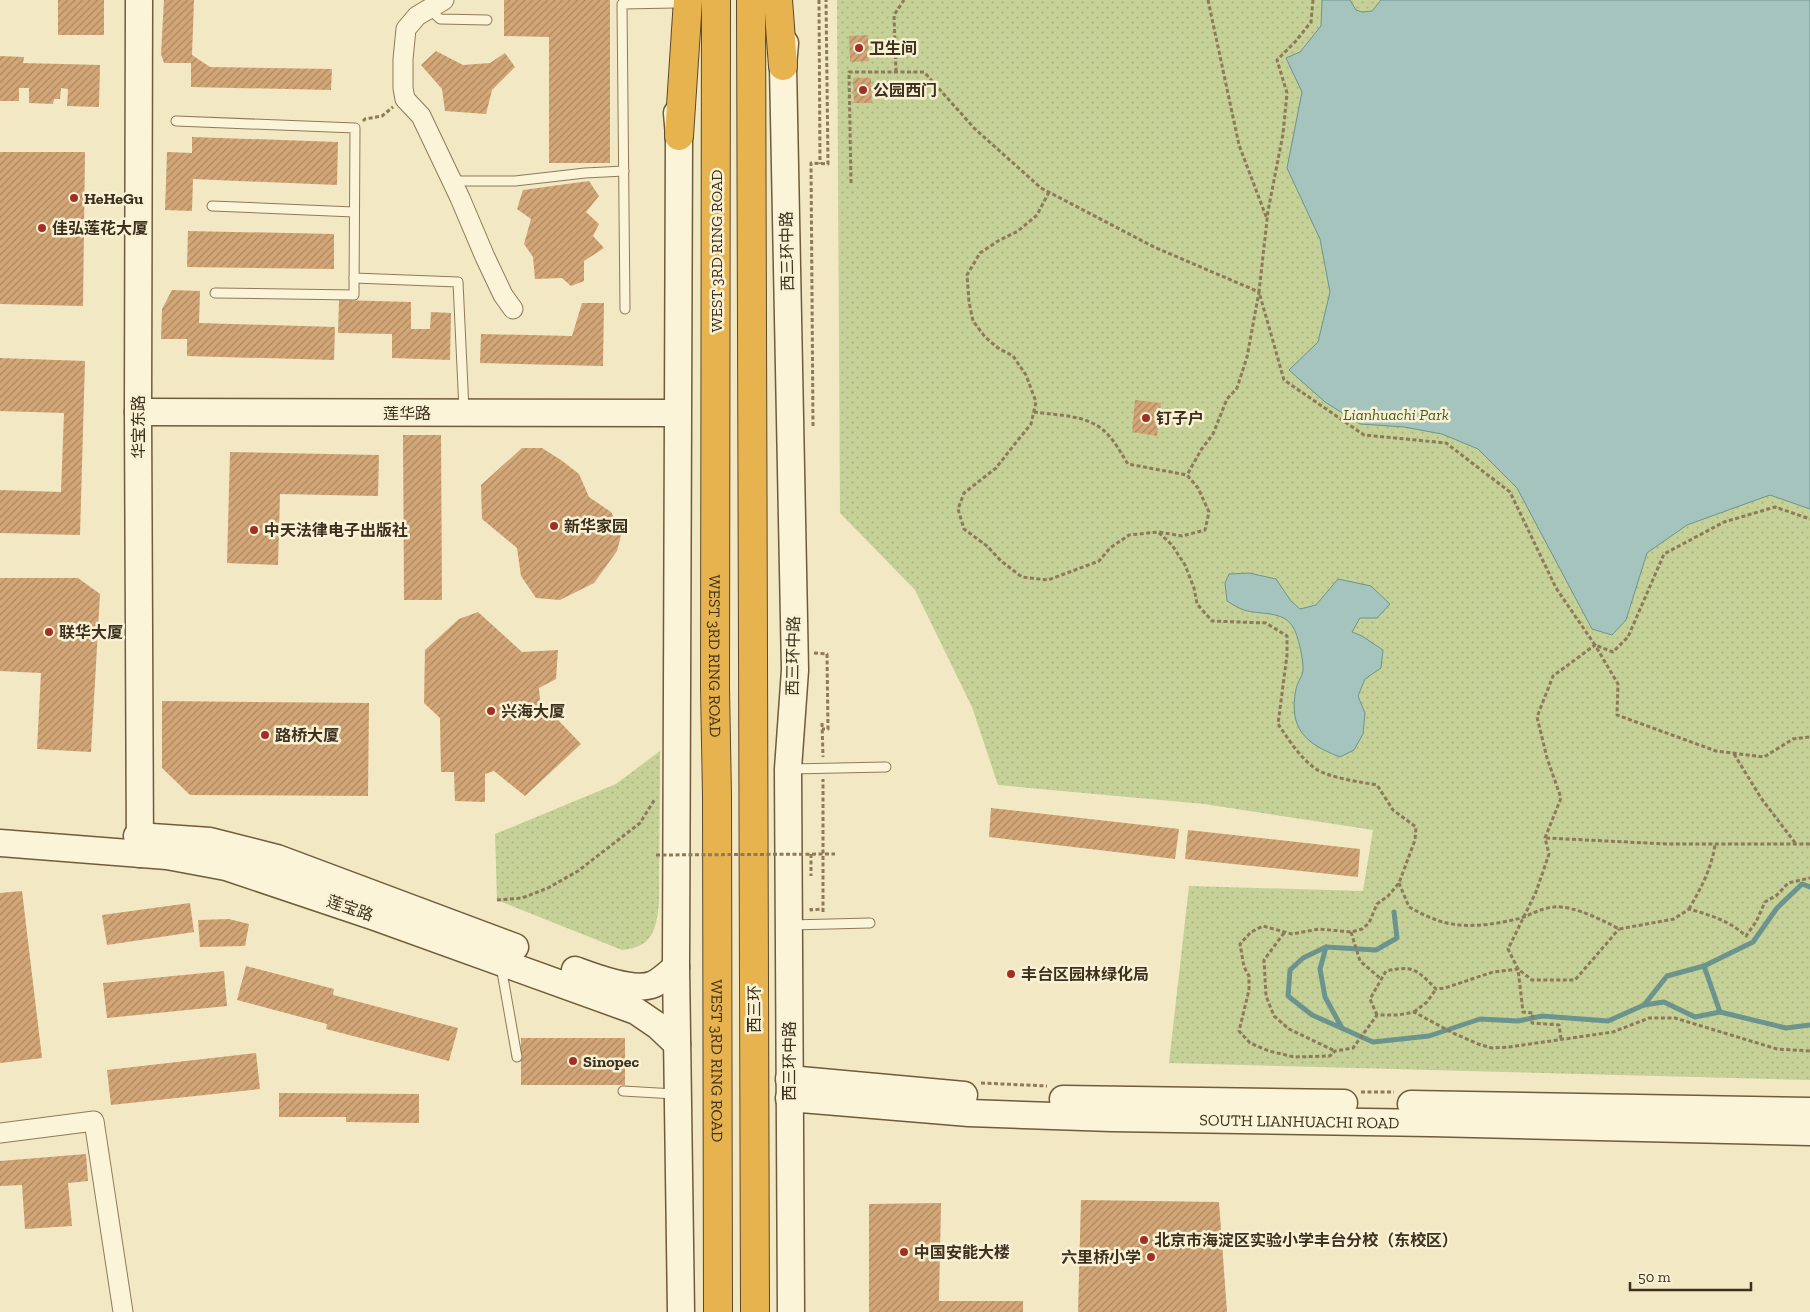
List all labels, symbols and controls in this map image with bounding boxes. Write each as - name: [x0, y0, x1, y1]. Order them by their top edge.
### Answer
- place label: 卫生间: [869, 39, 917, 58]
- marker: 卫生间: [853, 42, 865, 54]
- place label: 公园西门: [873, 81, 937, 100]
- marker: 公园西门: [857, 84, 869, 96]
- street label: WEST 3RD RING ROAD: [707, 170, 726, 332]
- place label: HeHeGu: [84, 189, 144, 208]
- marker: HeHeGu: [68, 192, 80, 204]
- street label: 西三环中路: [777, 211, 797, 291]
- place label: 佳弘莲花大厦: [52, 219, 148, 238]
- marker: 佳弘莲花大厦: [36, 222, 48, 234]
- street label: 华宝东路: [129, 395, 148, 459]
- street label: 莲华路: [383, 404, 431, 423]
- park label: Lianhuachi Park: [1343, 405, 1449, 424]
- place label: 钉子户: [1156, 409, 1204, 428]
- marker: 钉子户: [1140, 412, 1152, 424]
- place label: 新华家园: [564, 517, 628, 536]
- marker: 新华家园: [548, 520, 560, 532]
- place label: 中天法律电子出版社: [264, 521, 408, 540]
- marker: 中天法律电子出版社: [248, 524, 260, 536]
- street label: WEST 3RD RING ROAD: [705, 575, 725, 738]
- street label: 西三环中路: [783, 616, 803, 696]
- place label: 联华大厦: [59, 623, 123, 642]
- marker: 联华大厦: [43, 626, 55, 638]
- place label: 兴海大厦: [501, 702, 565, 721]
- marker: 兴海大厦: [485, 705, 497, 717]
- place label: 路桥大厦: [275, 726, 339, 745]
- marker: 路桥大厦: [259, 729, 271, 741]
- street label: 莲宝路: [324, 891, 376, 925]
- place label: 丰台区园林绿化局: [1021, 965, 1149, 984]
- marker: 丰台区园林绿化局: [1005, 968, 1017, 980]
- street label: WEST 3RD RING ROAD: [708, 980, 727, 1142]
- street label: 西三环: [745, 985, 764, 1033]
- street label: 西三环中路: [780, 1021, 799, 1101]
- place label: Sinopec: [583, 1052, 639, 1071]
- marker: Sinopec: [567, 1055, 579, 1067]
- street label: SOUTH LIANHUACHI ROAD: [1199, 1110, 1399, 1132]
- place label: 北京市海淀区实验小学丰台分校（东校区）: [1154, 1231, 1458, 1250]
- marker: 北京市海淀区实验小学丰台分校（东校区）: [1138, 1234, 1150, 1246]
- place label: 中国安能大楼: [914, 1243, 1010, 1262]
- marker: 中国安能大楼: [898, 1246, 910, 1258]
- place label: 六里桥小学: [1061, 1248, 1141, 1267]
- marker: 六里桥小学: [1145, 1251, 1157, 1263]
- scale bar: [1630, 1260, 1751, 1292]
- text: 50 m: [1638, 1268, 1671, 1286]

